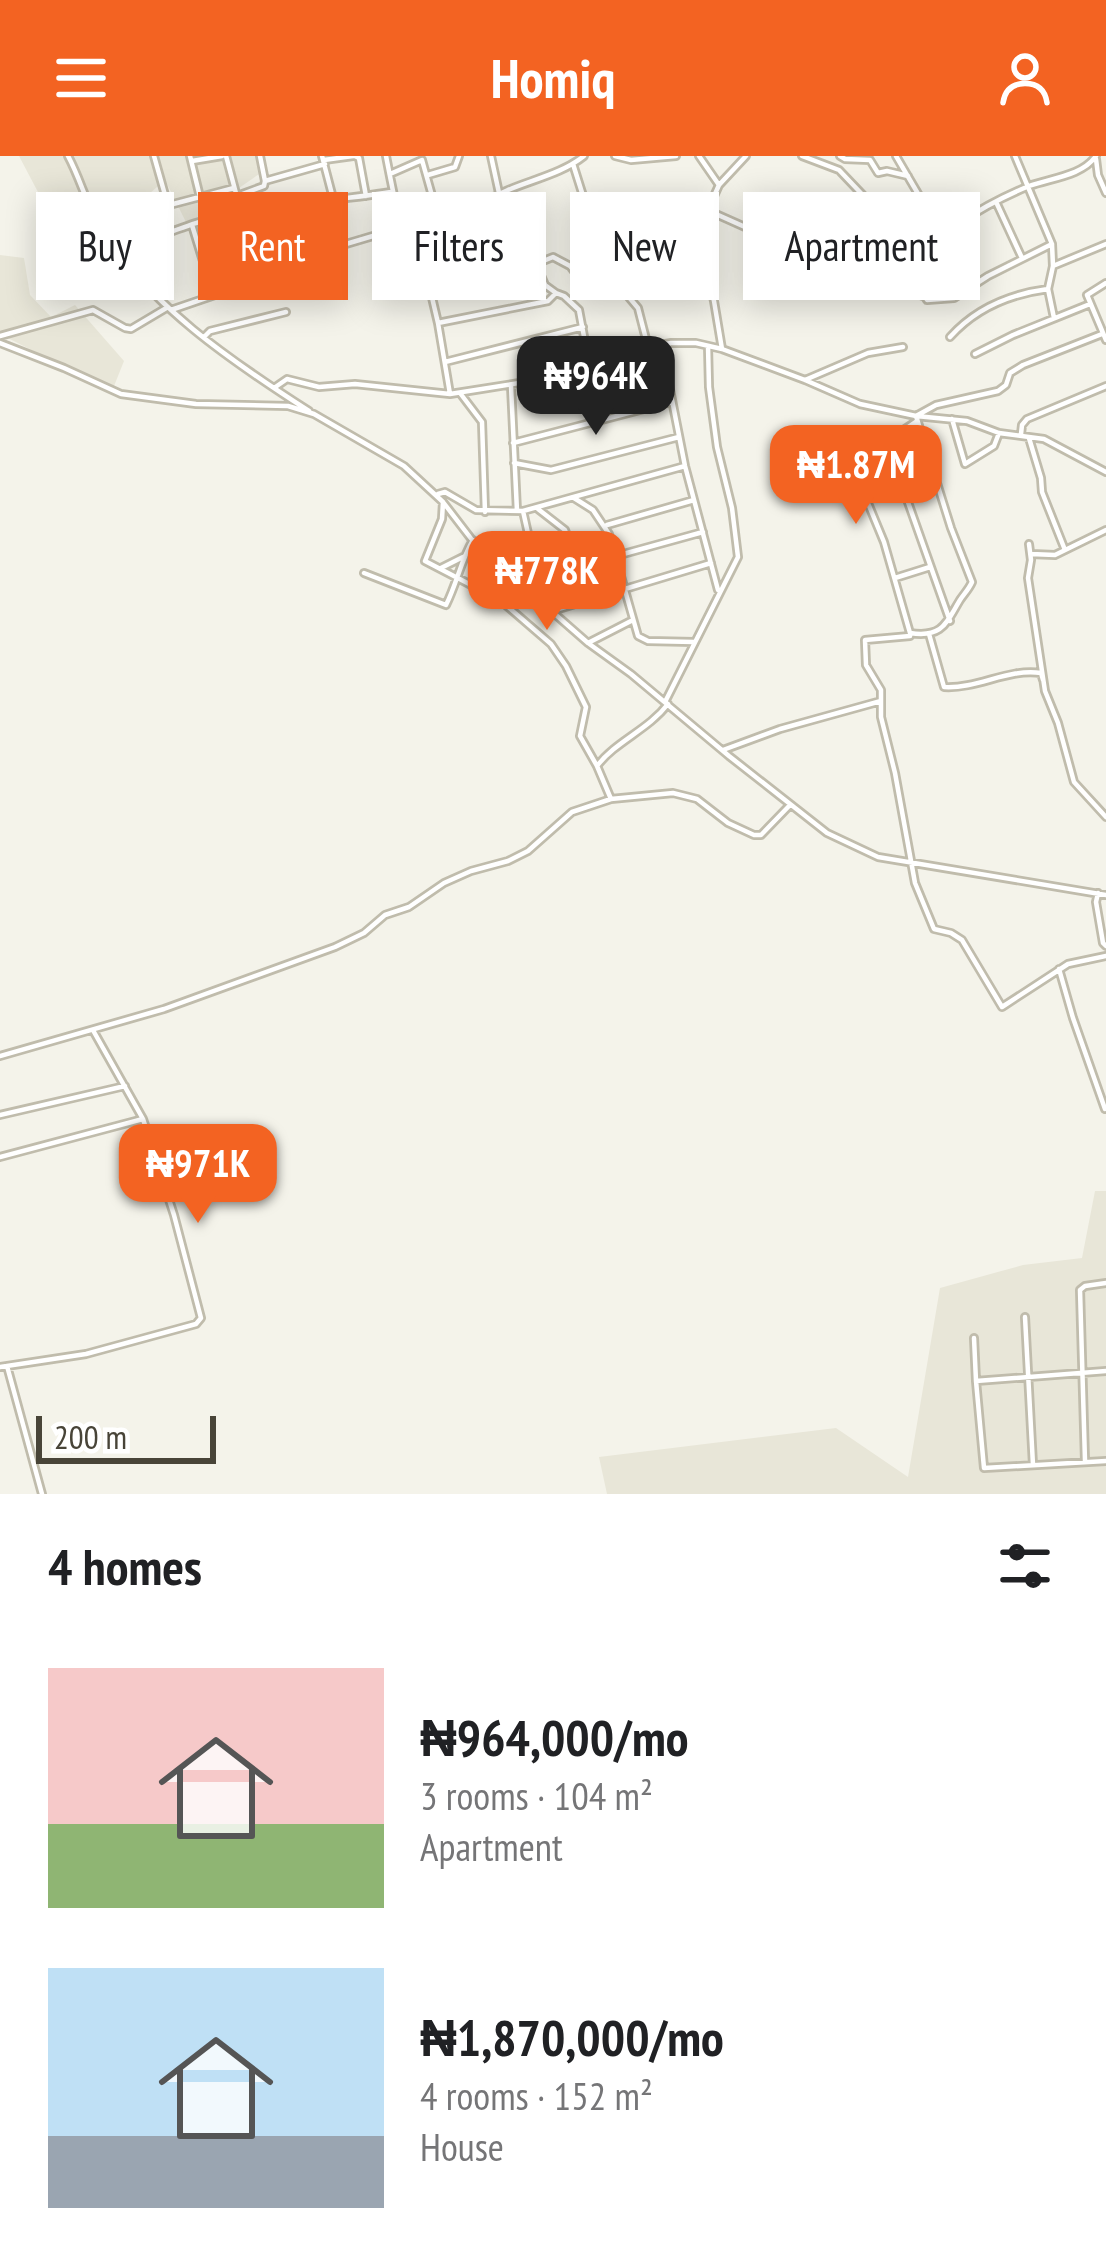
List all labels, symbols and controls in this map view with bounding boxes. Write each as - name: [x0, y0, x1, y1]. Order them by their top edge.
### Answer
- text: Homiq: [491, 43, 615, 113]
- icon: menu: [48, 45, 114, 111]
- icon: person: [992, 45, 1058, 111]
- chip: Buy: [36, 192, 174, 300]
- chip: Rent: [198, 192, 348, 300]
- chip: Filters: [372, 192, 546, 300]
- chip: New: [570, 192, 719, 300]
- chip: Apartment: [743, 192, 980, 300]
- pin: ₦964K: [512, 336, 680, 438]
- text: ₦964K: [544, 349, 648, 400]
- pin: ₦1.87M: [758, 425, 954, 527]
- text: ₦1.87M: [797, 438, 915, 489]
- pin: ₦778K: [463, 531, 631, 633]
- text: ₦778K: [495, 544, 599, 595]
- pin: ₦971K: [114, 1124, 282, 1226]
- text: ₦971K: [146, 1137, 250, 1188]
- scale bar: [36, 1410, 216, 1463]
- text: 200 m: [54, 1415, 127, 1458]
- text: 4 homes: [48, 1533, 202, 1599]
- icon: filters: [992, 1533, 1058, 1599]
- text: ₦964,000/mo: [420, 1704, 688, 1770]
- icon: home: [144, 1716, 288, 1860]
- text: 3 rooms · 104 m²: [420, 1770, 653, 1821]
- text: Apartment: [420, 1821, 563, 1872]
- text: ₦1,870,000/mo: [420, 2004, 724, 2070]
- icon: home: [144, 2016, 288, 2160]
- text: 4 rooms · 152 m²: [420, 2070, 653, 2121]
- text: House: [420, 2121, 504, 2172]

